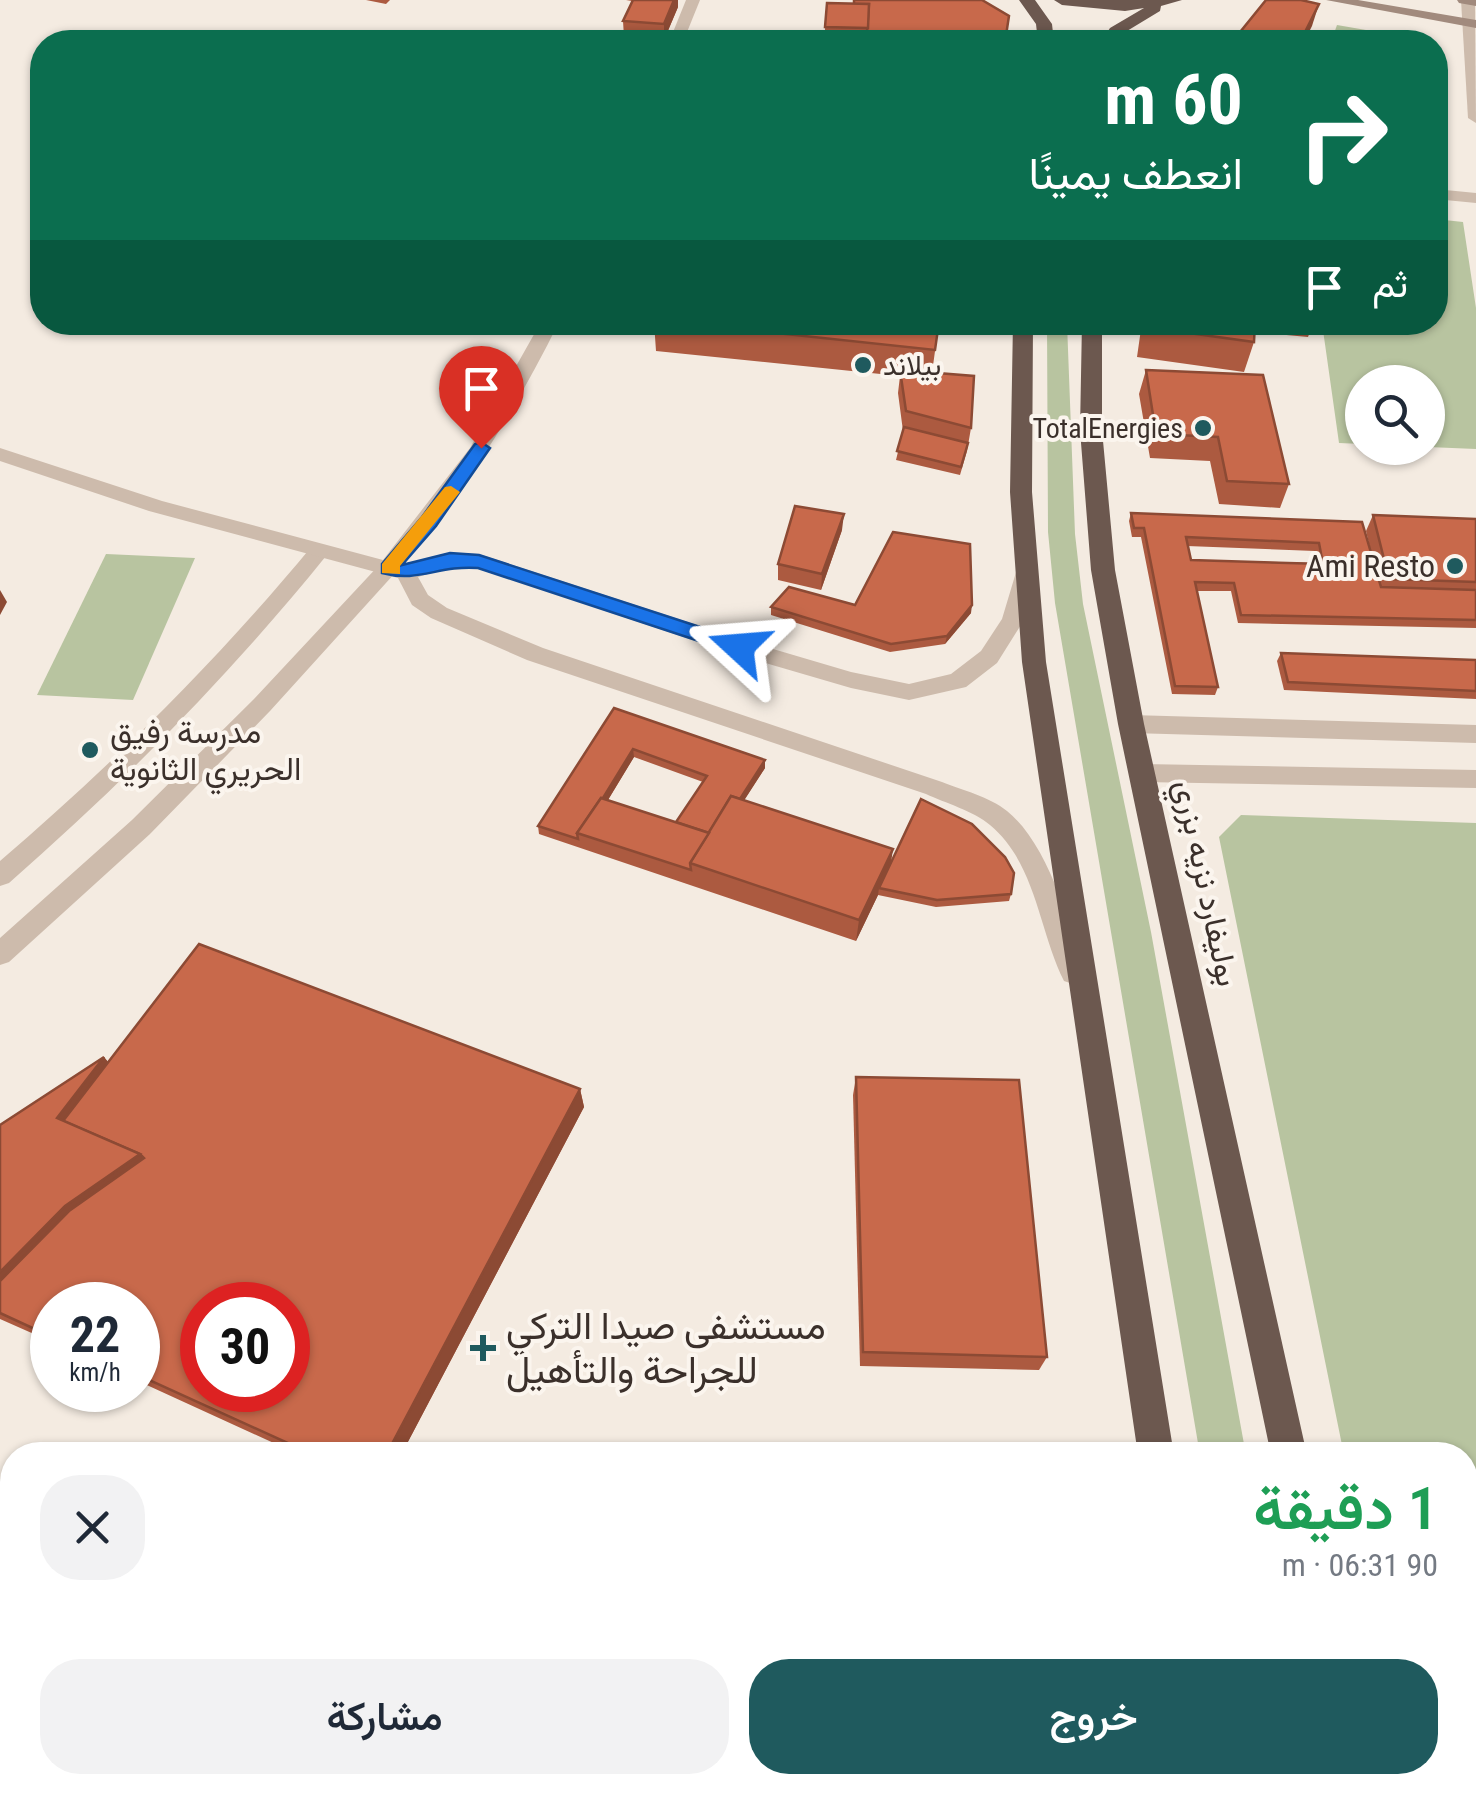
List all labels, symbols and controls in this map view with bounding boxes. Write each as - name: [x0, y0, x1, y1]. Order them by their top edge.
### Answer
- text: 60 m: [1104, 59, 1243, 141]
- icon: right: [1278, 70, 1408, 200]
- text: انعطف يمينًا: [1028, 147, 1243, 200]
- icon: arrive: [1297, 260, 1352, 315]
- text: ثم: [1372, 262, 1408, 306]
- pin: [439, 346, 524, 449]
- place label: بيلاند: [883, 349, 941, 382]
- marker: بيلاند: [852, 354, 874, 376]
- icon: arrive: [454, 361, 509, 416]
- map controls: [1345, 365, 1445, 465]
- button: search: [1345, 365, 1445, 465]
- place label: TotalEnergies: [1033, 412, 1183, 445]
- marker: TotalEnergies: [1192, 417, 1214, 439]
- place label: Ami Resto: [1306, 547, 1435, 585]
- marker: Ami Resto: [1444, 555, 1466, 577]
- position arrow: [687, 595, 791, 699]
- place label: مدرسة رفيق الحريري الثانوية: [110, 713, 301, 795]
- marker: مدرسة رفيق الحريري الثانوية: [79, 739, 101, 761]
- street label: بوليفارد نزيه بزري: [1160, 776, 1247, 991]
- speed limit sign: 30: [180, 1282, 310, 1412]
- place label: مستشفى صيدا التركي للجراحة والتأهيل: [506, 1304, 826, 1393]
- text: 22: [70, 1306, 120, 1364]
- marker: مستشفى صيدا التركي للجراحة والتأهيل: [470, 1335, 496, 1361]
- text: km/h: [69, 1358, 121, 1387]
- text: 1 دقيقة: [1253, 1473, 1438, 1544]
- button: close: [40, 1475, 145, 1580]
- text: 90 m · 06:31: [1282, 1546, 1438, 1584]
- button: مشاركة: [40, 1659, 729, 1774]
- button: خروج: [749, 1659, 1438, 1774]

